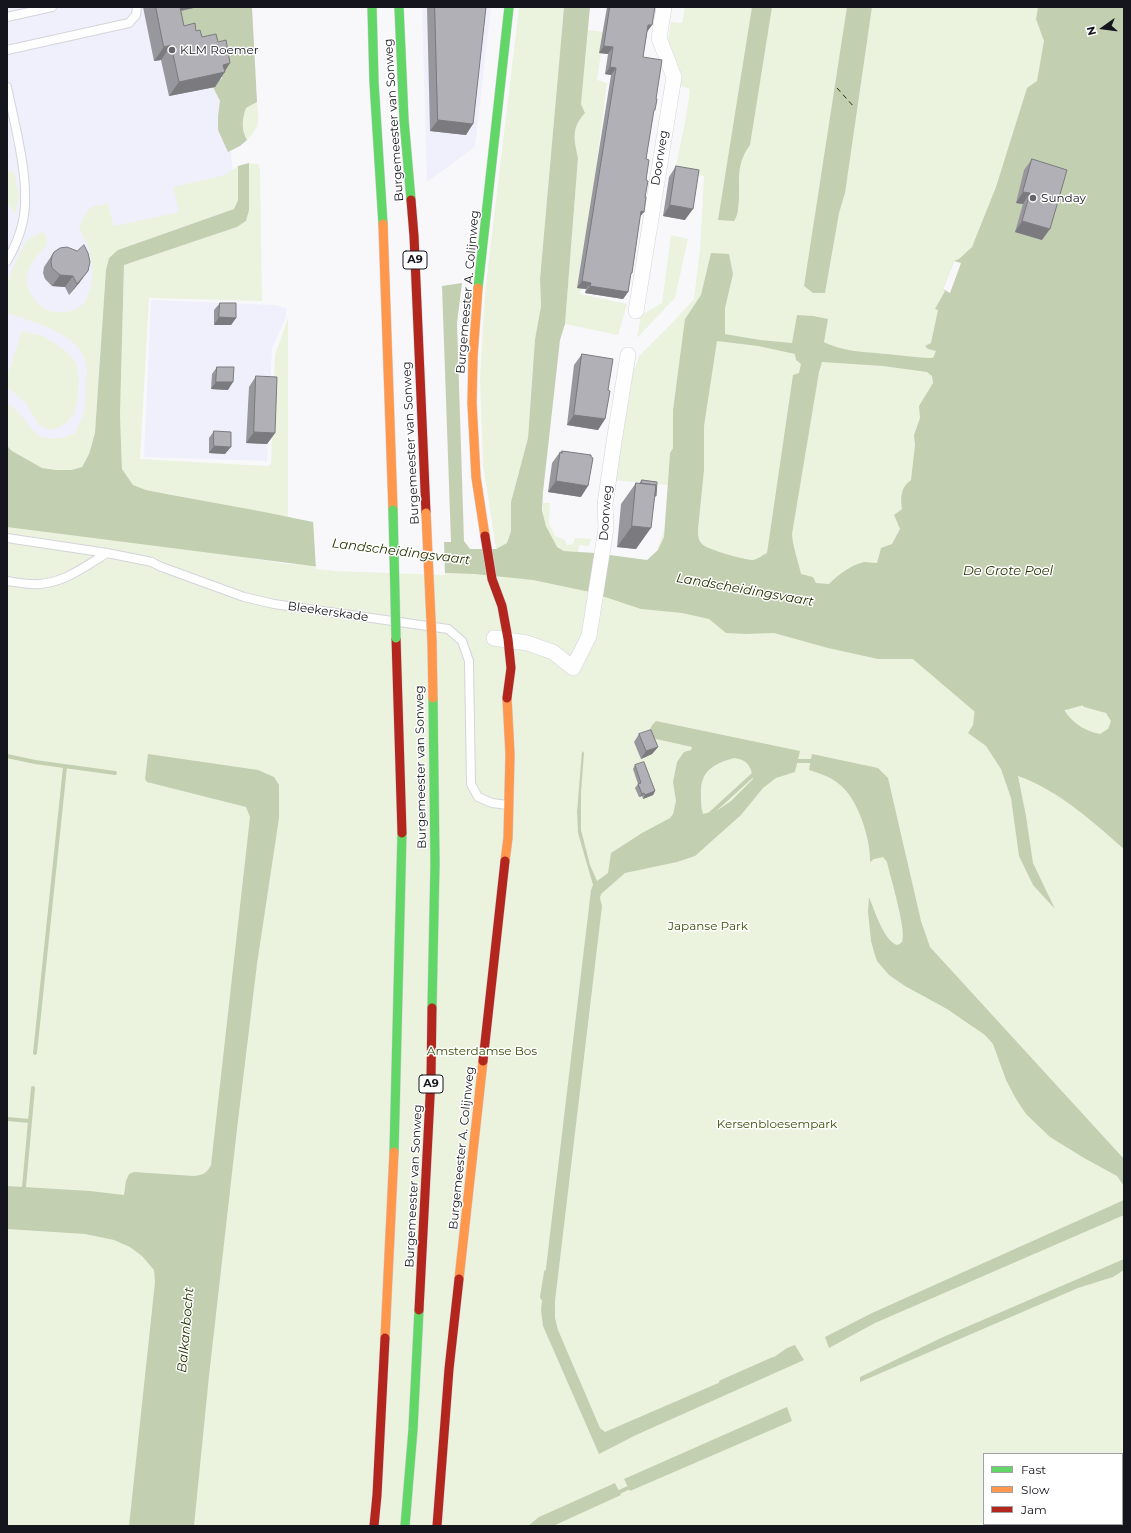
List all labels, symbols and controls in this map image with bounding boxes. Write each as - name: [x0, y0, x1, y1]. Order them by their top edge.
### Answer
- north arrow: [1083, 8, 1123, 48]
- text: N: [1083, 25, 1099, 37]
- street label: Burgemeester van Sonweg: [381, 38, 407, 202]
- place label: KLM Roemer: [180, 43, 258, 57]
- marker: KLM Roemer: [167, 45, 177, 55]
- street label: Doorweg: [649, 129, 671, 187]
- place label: Sunday: [1041, 191, 1086, 205]
- marker: Sunday: [1028, 193, 1038, 203]
- street label: Burgemeester A. Colijnweg: [454, 210, 482, 374]
- road number: A9: [403, 251, 427, 269]
- street label: Burgemeester van Sonweg: [400, 361, 422, 525]
- street label: Doorweg: [597, 485, 615, 541]
- water label: Landscheidingsvaart: [331, 536, 471, 568]
- water label: De Grote Poel: [963, 563, 1053, 579]
- water label: Landscheidingsvaart: [675, 570, 815, 610]
- street label: Bleekerskade: [287, 599, 369, 625]
- street label: Burgemeester van Sonweg: [412, 685, 430, 849]
- park label: Japanse Park: [668, 919, 748, 933]
- park label: Amsterdamse Bos: [427, 1044, 537, 1058]
- street label: Burgemeester A. Colijnweg: [446, 1066, 478, 1230]
- road number: A9: [419, 1075, 443, 1093]
- street label: Burgemeester van Sonweg: [403, 1104, 425, 1268]
- park label: Kersenbloesempark: [717, 1117, 837, 1131]
- water label: Balkanbocht: [175, 1287, 197, 1373]
- legend: [983, 1453, 1123, 1525]
- text: Fast: [1021, 1462, 1046, 1477]
- text: Slow: [1021, 1482, 1050, 1497]
- text: Jam: [1021, 1502, 1047, 1517]

